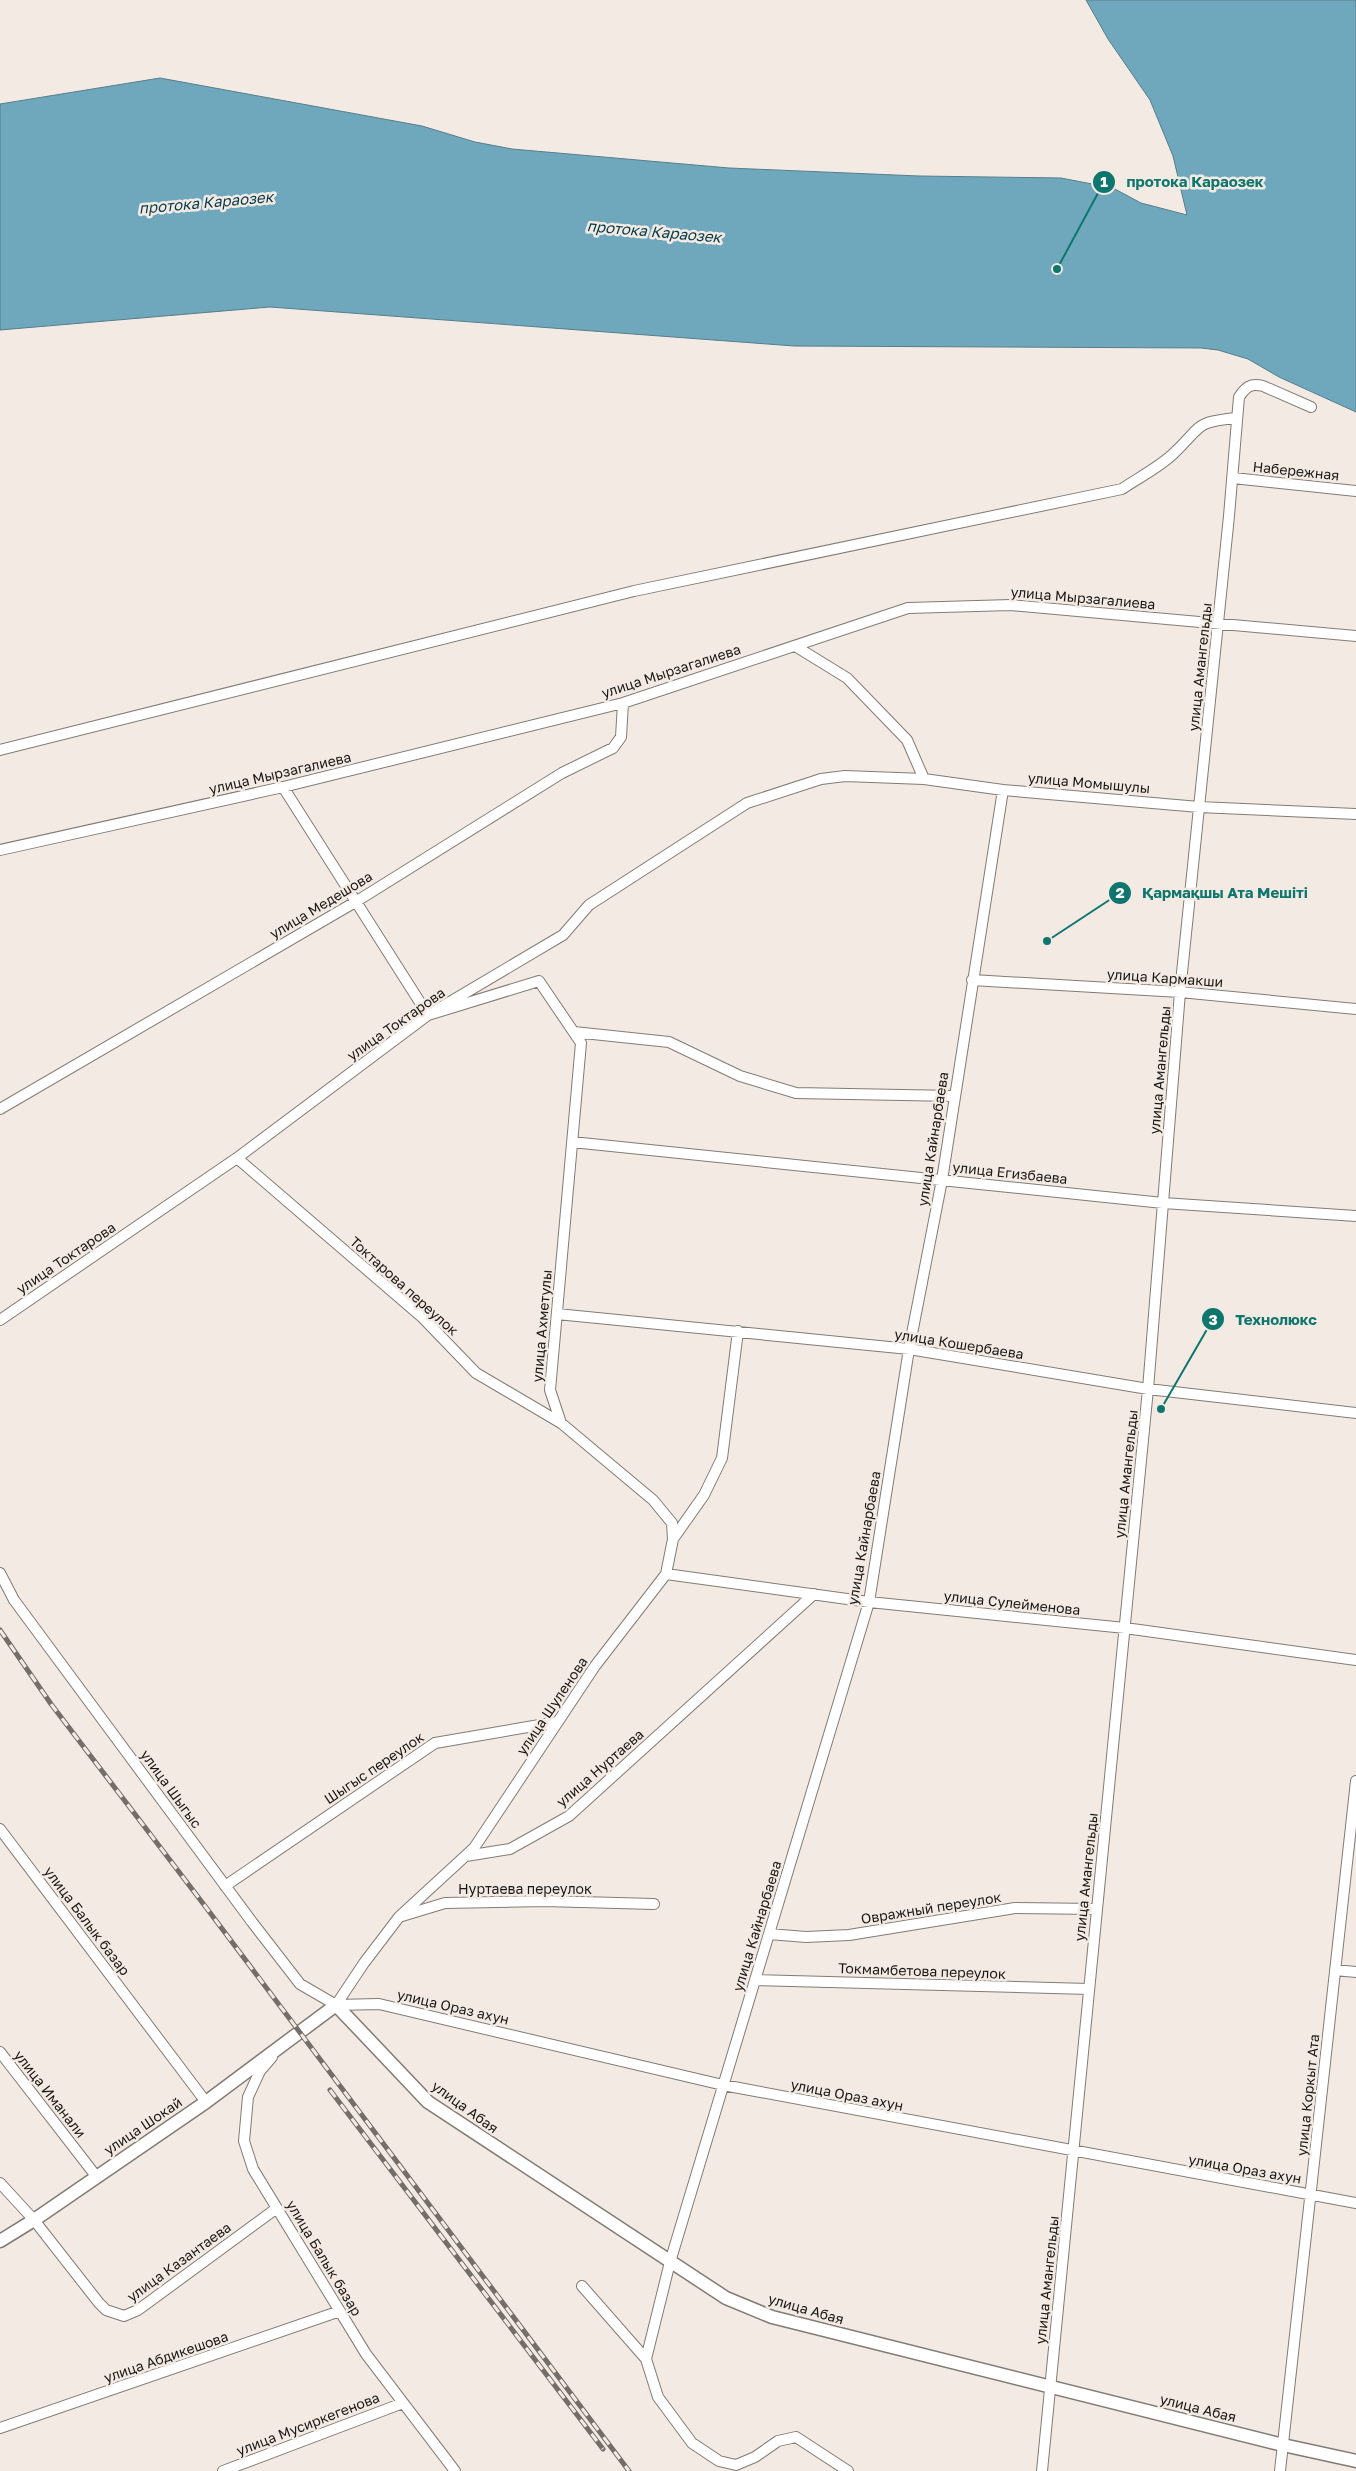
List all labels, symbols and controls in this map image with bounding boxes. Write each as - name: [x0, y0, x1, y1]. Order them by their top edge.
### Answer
- callout: протока Караозек: [1091, 167, 1273, 197]
- text: 1: [1100, 172, 1108, 190]
- text: протока Караозек: [1126, 172, 1264, 190]
- water label: протока Караозек: [138, 187, 276, 217]
- water label: протока Караозек: [586, 216, 724, 246]
- street label: Набережная: [1252, 457, 1340, 484]
- street label: улица Мырзагалиева: [1010, 583, 1156, 612]
- street label: улица Амангельды: [1184, 602, 1215, 732]
- street label: улица Мырзагалиева: [599, 640, 743, 701]
- street label: улица Мырзагалиева: [207, 748, 353, 797]
- street label: улица Момышулы: [1027, 769, 1151, 796]
- street label: улица Медешова: [266, 867, 375, 942]
- callout: Қармақшы Ата Мешіті: [1107, 878, 1318, 908]
- text: 2: [1115, 883, 1125, 901]
- text: Қармақшы Ата Мешіті: [1142, 883, 1308, 901]
- street label: улица Кармакши: [1106, 965, 1224, 990]
- street label: улица Токтарова: [343, 983, 448, 1064]
- street label: улица Амангельды: [1145, 1005, 1174, 1135]
- street label: улица Кайнарбаева: [913, 1070, 952, 1207]
- street label: улица Егизбаева: [952, 1158, 1068, 1187]
- street label: улица Токтарова: [13, 1218, 118, 1297]
- street label: Токтарова переулок: [347, 1233, 462, 1339]
- street label: улица Ахметулы: [528, 1269, 555, 1383]
- callout: Технолюкс: [1201, 1304, 1327, 1334]
- text: 3: [1208, 1310, 1218, 1328]
- text: Технолюкс: [1235, 1310, 1317, 1328]
- street label: улица Кошербаева: [893, 1325, 1025, 1362]
- street label: улица Амангельды: [1110, 1409, 1141, 1539]
- street label: улица Кайнарбаева: [843, 1470, 884, 1606]
- street label: улица Сулейменова: [943, 1587, 1081, 1618]
- street label: улица Шуленова: [512, 1653, 591, 1758]
- street label: улица Нуртаева: [553, 1725, 647, 1810]
- street label: Шыгыс переулок: [321, 1728, 427, 1807]
- street label: улица Шыгыс: [137, 1746, 206, 1831]
- street label: улица Амангельды: [1070, 1812, 1101, 1942]
- street label: улица Кайнарбаева: [729, 1858, 785, 1993]
- street label: улица Балык базар: [41, 1863, 134, 1978]
- street label: Нуртаева переулок: [458, 1880, 592, 1897]
- street label: Овражный переулок: [859, 1888, 1002, 1927]
- street label: Токмамбетова переулок: [838, 1959, 1006, 1982]
- street label: улица Ораз ахун: [395, 1985, 511, 2028]
- street label: улица Коркыт Ата: [1293, 2033, 1322, 2157]
- street label: улица Иманали: [11, 2047, 90, 2141]
- street label: улица Ораз ахун: [789, 2075, 905, 2114]
- street label: улица Абая: [429, 2077, 502, 2136]
- street label: улица Шокай: [100, 2093, 185, 2158]
- street label: улица Ораз ахун: [1187, 2150, 1303, 2187]
- street label: улица Балык базар: [283, 2197, 366, 2319]
- street label: улица Амангельды: [1031, 2215, 1062, 2345]
- street label: улица Казантаева: [123, 2218, 234, 2305]
- street label: улица Абая: [766, 2290, 846, 2327]
- street label: улица Абдикешова: [101, 2327, 230, 2386]
- street label: улица Мусиркегенова: [234, 2388, 382, 2459]
- street label: улица Абая: [1158, 2390, 1238, 2425]

